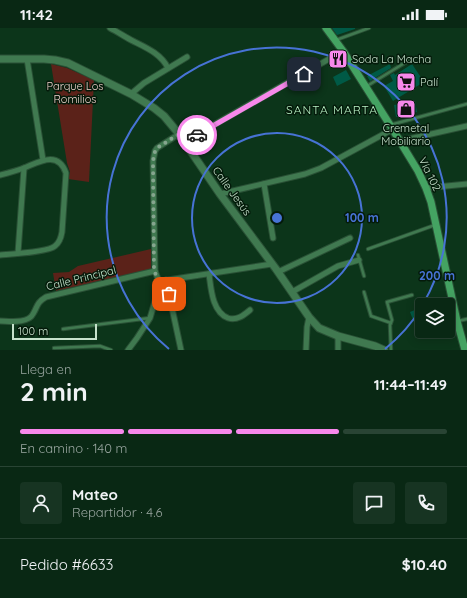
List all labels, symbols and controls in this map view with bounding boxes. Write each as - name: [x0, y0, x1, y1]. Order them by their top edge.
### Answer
- text: 11:42: [20, 5, 53, 24]
- restaurant icon: Soda La Macha: [327, 48, 349, 70]
- place label: Soda La Macha: [352, 52, 431, 66]
- pin: [287, 57, 321, 91]
- icon: home: [293, 63, 315, 85]
- supermarket icon: Palí: [395, 71, 417, 93]
- place label: Palí: [420, 75, 439, 89]
- park label: Parque Los Romilios: [47, 79, 103, 106]
- shop icon: Cremetal Mobiliario: [395, 98, 417, 120]
- district label: SANTA MARTA: [286, 102, 378, 117]
- courier: [177, 115, 217, 155]
- place label: Cremetal Mobiliario: [381, 121, 431, 148]
- icon: car: [186, 124, 208, 146]
- street label: Vía 102: [416, 155, 444, 193]
- street label: Calle Jesús: [210, 164, 254, 218]
- text: 100 m: [345, 210, 379, 225]
- centre of rings: [270, 211, 284, 225]
- street label: Calle Principal: [45, 263, 117, 293]
- text: 200 m: [419, 268, 455, 283]
- pin: [152, 277, 186, 311]
- icon: bag: [158, 283, 180, 305]
- map controls: [415, 298, 455, 338]
- button: layers: [415, 298, 455, 338]
- scale bar: [12, 322, 97, 341]
- text: 100 m: [18, 324, 48, 338]
- text: Llega en: [20, 361, 71, 377]
- text: 2 min: [20, 375, 88, 408]
- text: 11:44–11:49: [374, 375, 447, 394]
- text: En camino · 140 m: [20, 440, 127, 456]
- button: person: [20, 482, 62, 524]
- button: chat: [353, 482, 395, 524]
- button: phone: [405, 482, 447, 524]
- text: Mateo: [72, 485, 118, 504]
- text: Repartidor · 4.6: [72, 504, 163, 520]
- text: Pedido #6633: [20, 555, 113, 574]
- text: $10.40: [402, 555, 447, 574]

